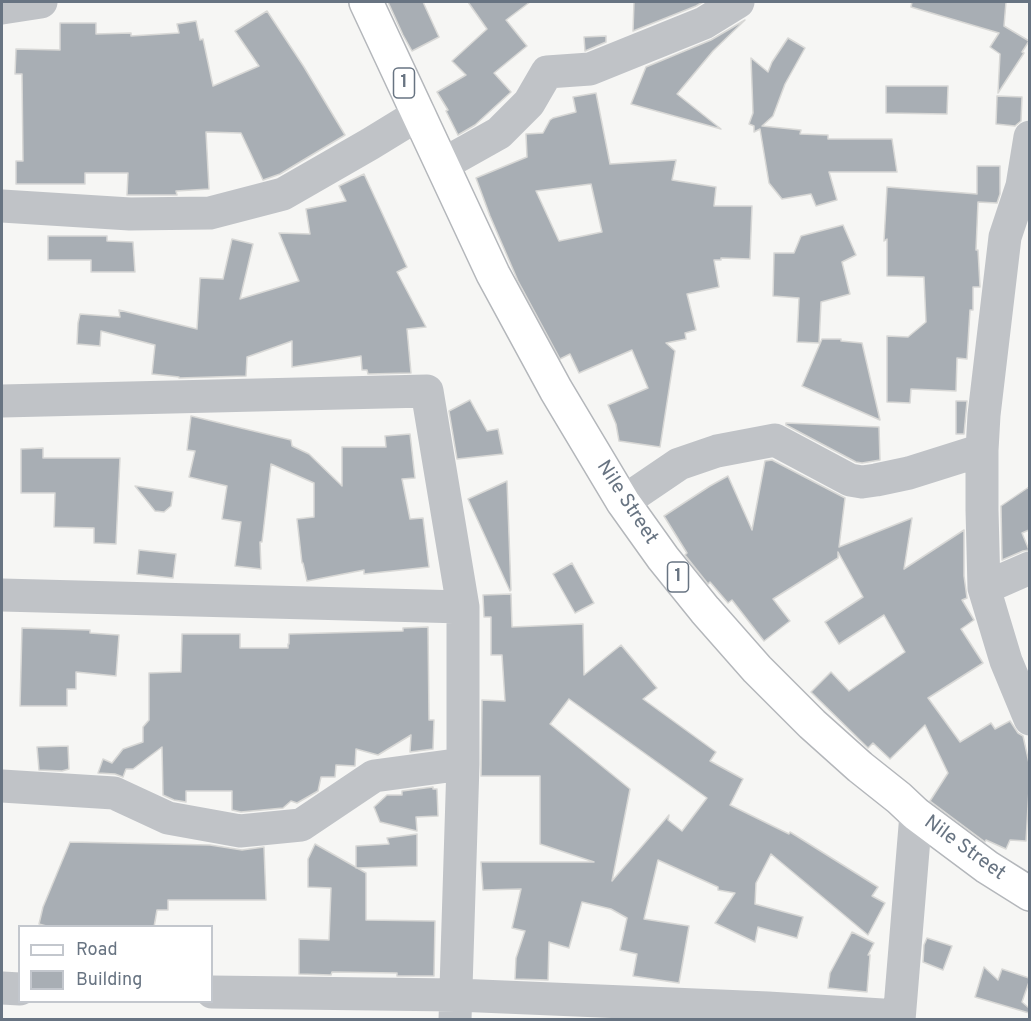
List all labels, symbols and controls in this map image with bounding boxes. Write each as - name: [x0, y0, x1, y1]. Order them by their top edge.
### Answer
- road number: 1: [394, 68, 414, 98]
- street label: Nile Street: [590, 457, 662, 549]
- road number: 1: [668, 562, 688, 592]
- street label: Nile Street: [919, 811, 1009, 887]
- legend: [18, 925, 213, 1003]
- text: Road: [76, 939, 118, 962]
- text: Building: [76, 969, 142, 992]

